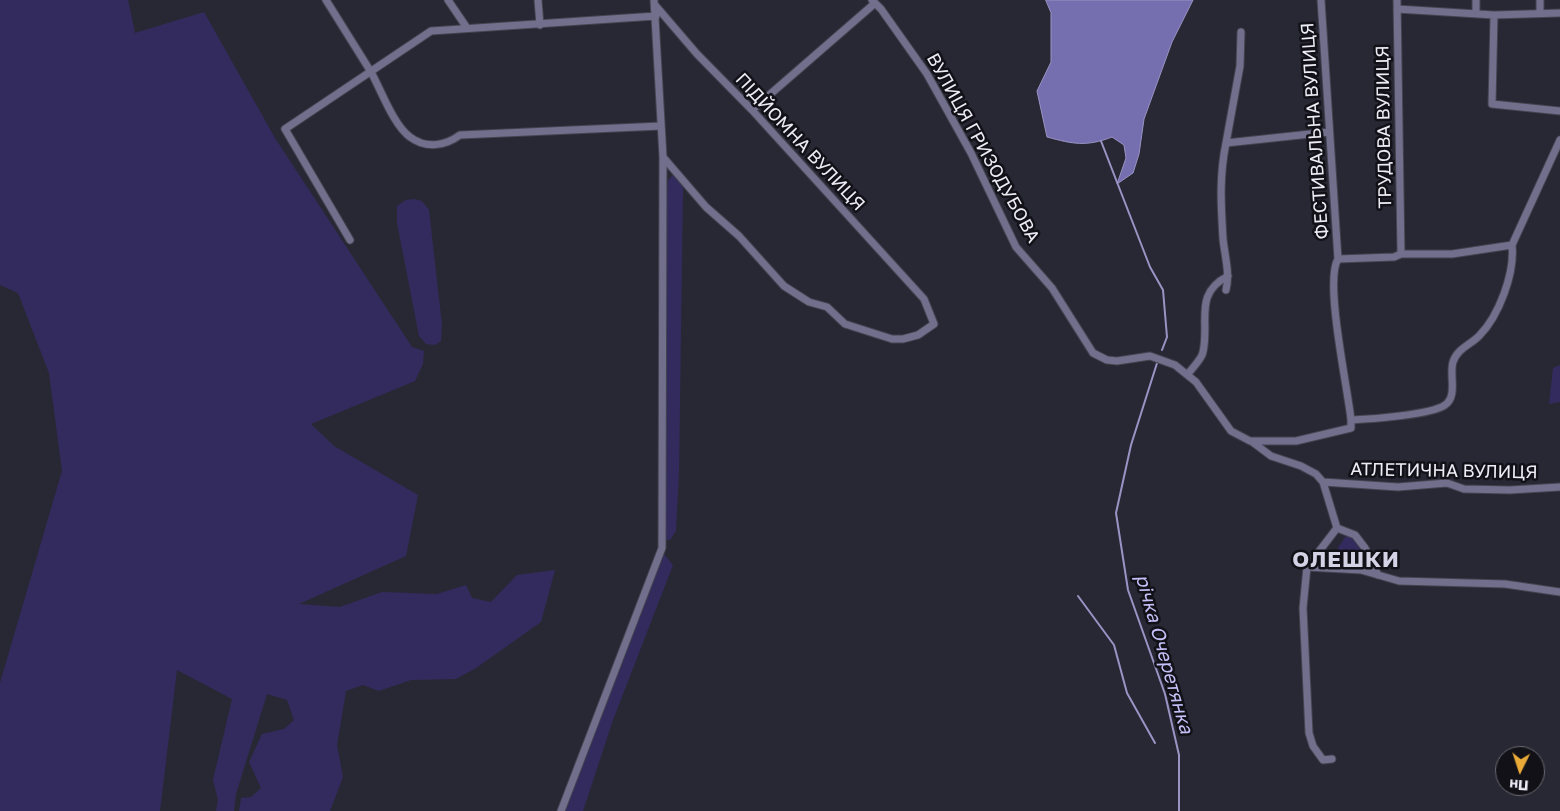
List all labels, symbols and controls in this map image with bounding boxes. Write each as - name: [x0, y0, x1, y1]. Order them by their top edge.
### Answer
- street label: ФЕСТИВАЛЬНА ВУЛИЦЯ: [1297, 22, 1333, 240]
- street label: ТРУДОВА ВУЛИЦЯ: [1372, 45, 1396, 209]
- street label: ВУЛИЦЯ ГРИЗОДУБОВА: [922, 50, 1044, 246]
- street label: ПІДЙОМНА ВУЛИЦЯ: [731, 69, 869, 215]
- street label: АТЛЕТИЧНА ВУЛИЦЯ: [1350, 459, 1538, 483]
- district label: ОЛЕШКИ: [1291, 547, 1401, 573]
- water label: річка Очеретянка: [1130, 572, 1198, 736]
- north arrow: [1495, 746, 1545, 796]
- text: Пн: [1509, 776, 1529, 795]

